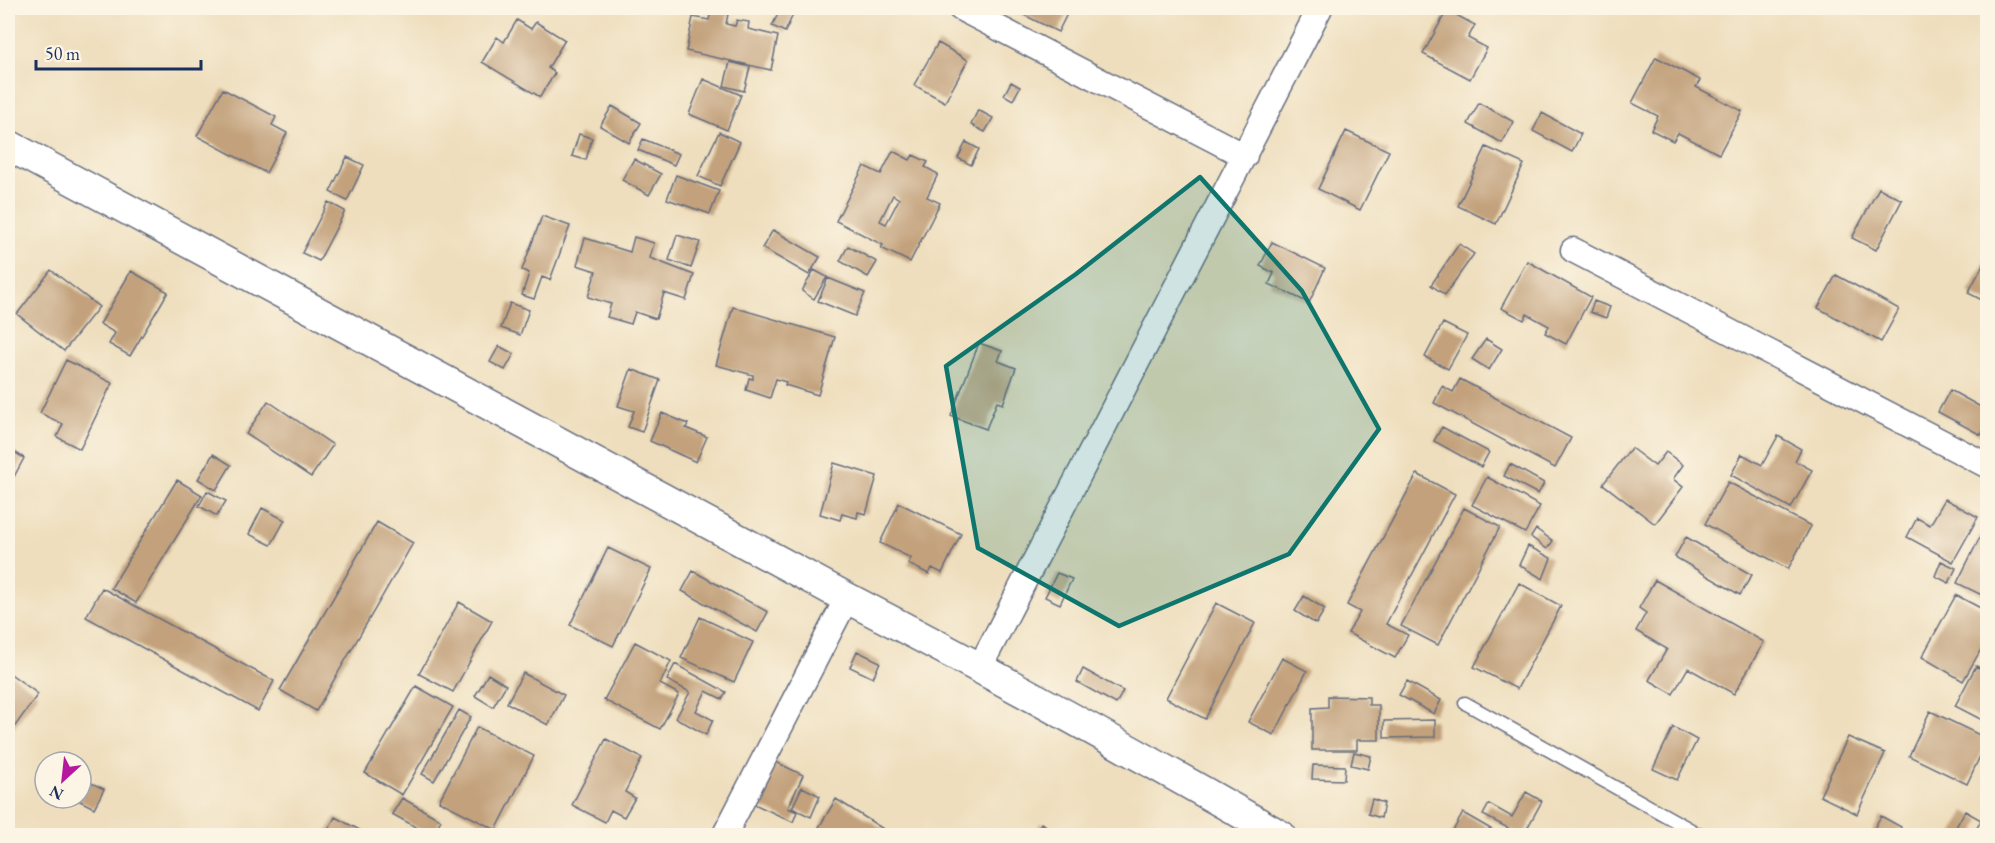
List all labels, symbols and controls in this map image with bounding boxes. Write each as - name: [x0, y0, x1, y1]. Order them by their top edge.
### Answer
- scale bar: [36, 33, 201, 71]
- text: 50 m: [45, 42, 80, 65]
- north arrow: [33, 750, 93, 810]
- text: N: [46, 781, 67, 805]

